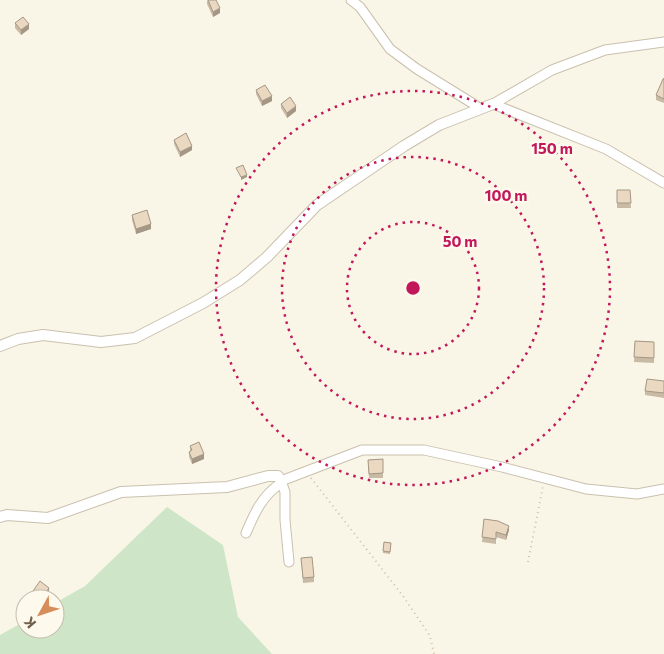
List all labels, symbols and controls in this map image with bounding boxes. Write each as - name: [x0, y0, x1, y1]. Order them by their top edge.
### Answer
- text: 150 m: [531, 139, 573, 157]
- text: 100 m: [485, 186, 527, 204]
- text: 50 m: [443, 232, 477, 250]
- centre of rings: [404, 279, 422, 297]
- north arrow: [15, 589, 65, 639]
- text: K: [20, 613, 39, 632]

